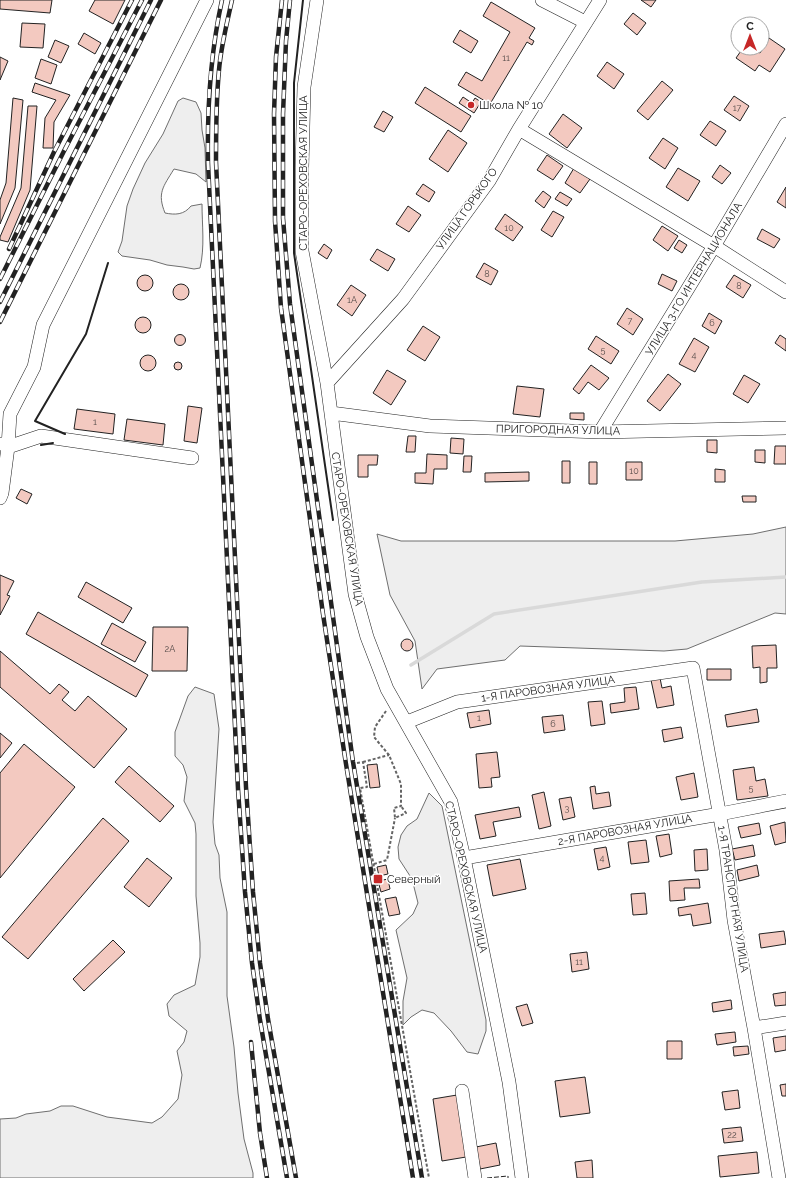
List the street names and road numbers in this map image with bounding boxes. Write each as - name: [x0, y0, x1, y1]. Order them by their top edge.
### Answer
- street label: СТАРО-ОРЕХОВСКАЯ УЛИЦА: [297, 95, 310, 251]
- street label: УЛИЦА ГОРЬКОГО: [434, 165, 500, 253]
- street label: УЛИЦА 3-ГО ИНТЕРНАЦИОНАЛА: [643, 200, 745, 358]
- street label: ПРИГОРОДНАЯ УЛИЦА: [496, 422, 621, 438]
- street label: СТАРО-ОРЕХОВСКАЯ УЛИЦА: [328, 451, 366, 607]
- street label: 1-Я ПАРОВОЗНАЯ УЛИЦА: [480, 673, 616, 705]
- street label: СТАРО-ОРЕХОВСКАЯ УЛИЦА: [442, 800, 490, 955]
- street label: 2-Я ПАРОВОЗНАЯ УЛИЦА: [557, 812, 694, 848]
- street label: 1-Я ТРАНСПОРТНАЯ УЛИЦА: [715, 825, 751, 974]

